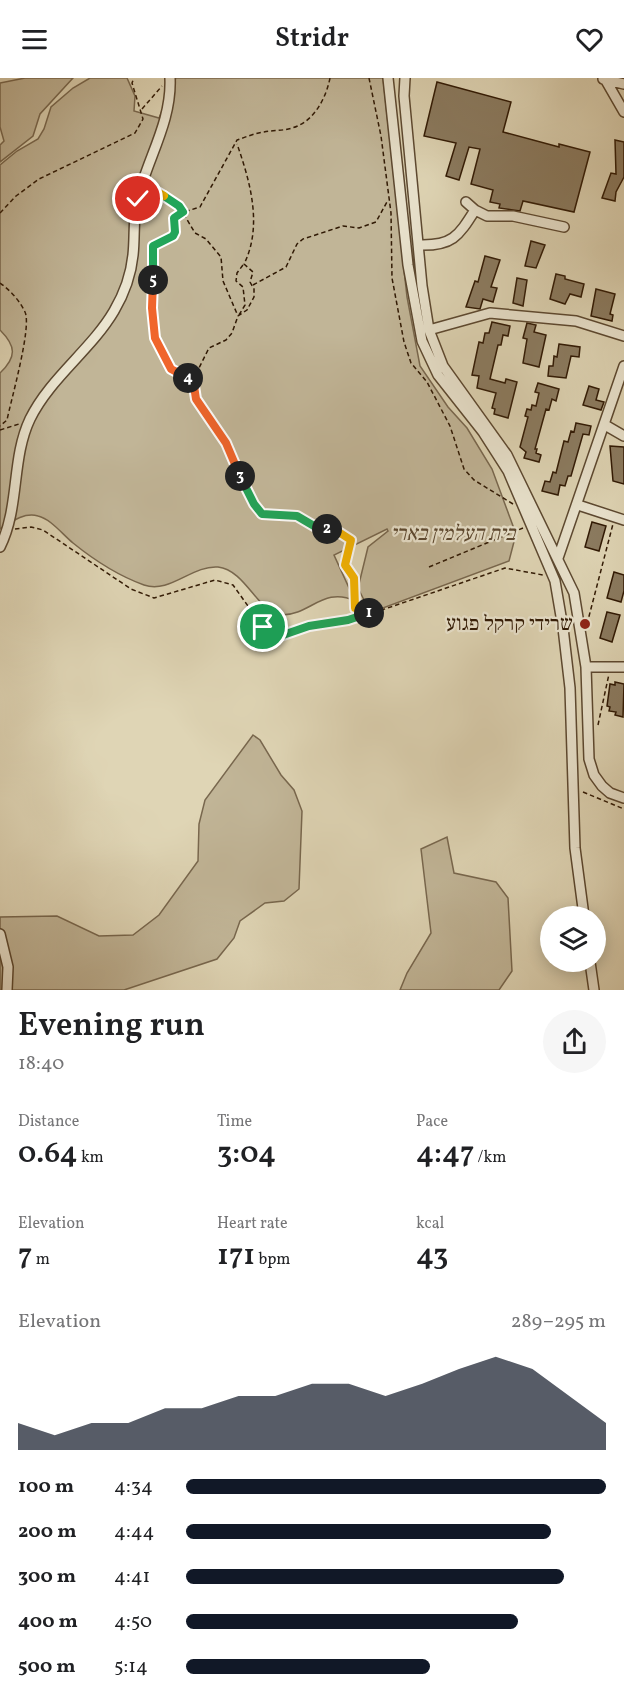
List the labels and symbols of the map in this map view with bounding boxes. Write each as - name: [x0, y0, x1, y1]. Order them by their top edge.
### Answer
- pin: [112, 173, 163, 224]
- pin: 5: [138, 265, 168, 295]
- pin: 4: [173, 363, 203, 393]
- pin: 3: [225, 461, 255, 491]
- pin: 2: [312, 514, 342, 544]
- park label: בית העלמין בארי: [390, 520, 517, 549]
- pin: 1: [354, 598, 384, 628]
- pin: [237, 601, 288, 652]
- place label: שרידי קרקל פגוע: [446, 610, 573, 639]
- marker: שרידי קרקל פגוע: [578, 617, 592, 631]

